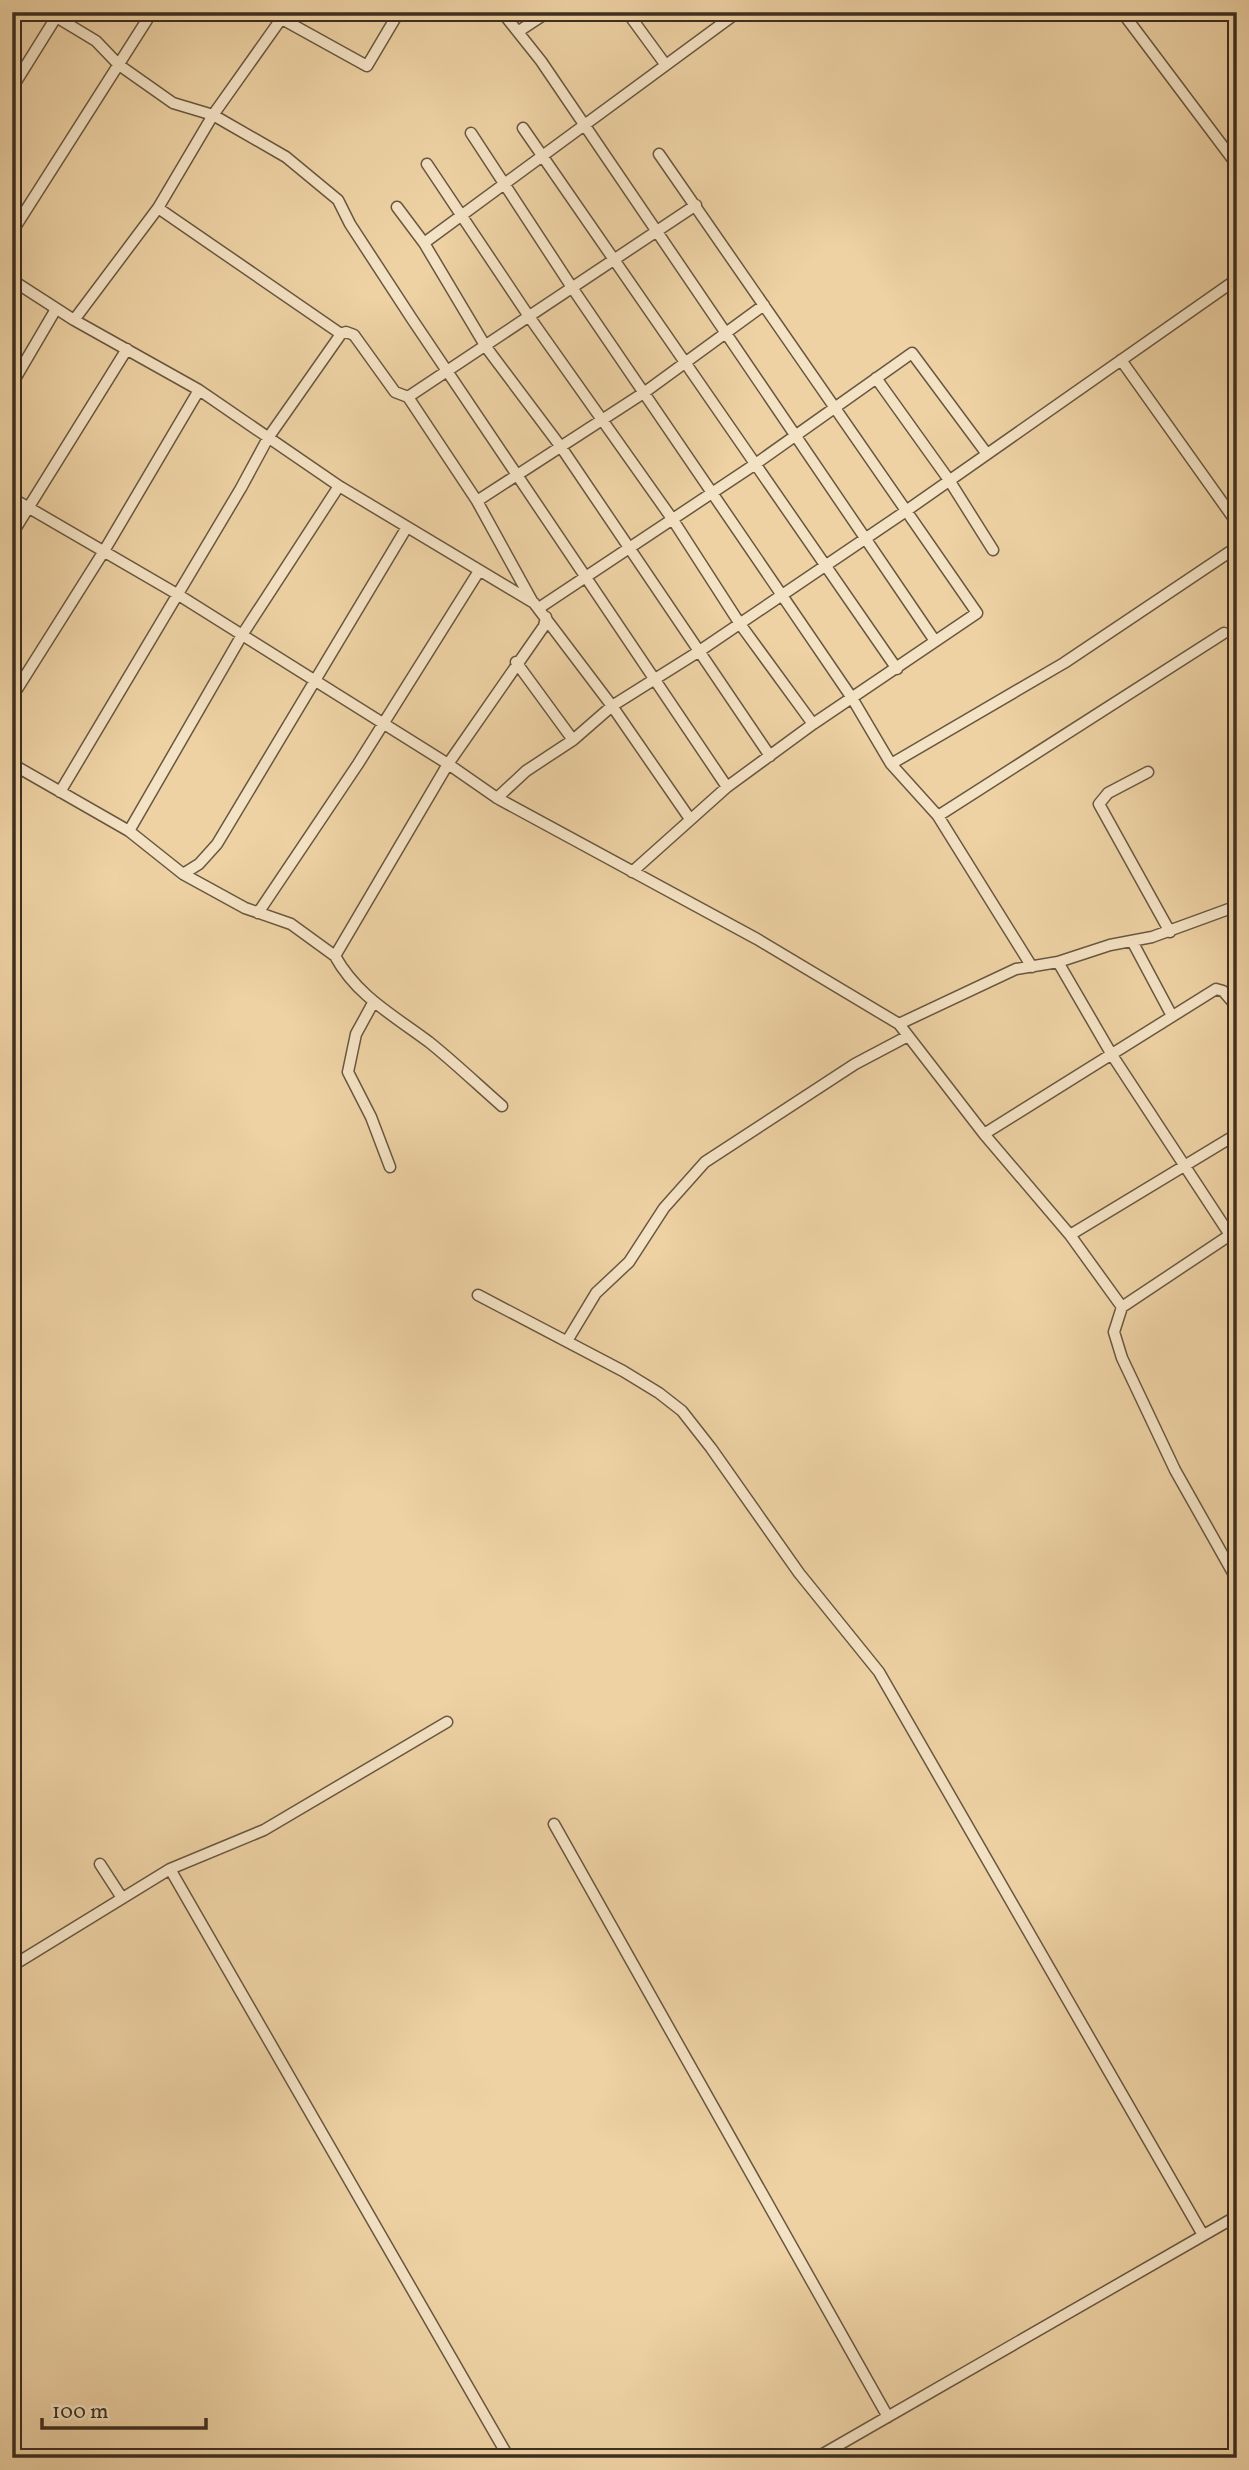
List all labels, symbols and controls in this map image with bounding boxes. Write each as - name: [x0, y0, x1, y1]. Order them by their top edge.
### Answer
- scale bar: [42, 2386, 206, 2430]
- text: 100 m: [52, 2398, 109, 2427]

